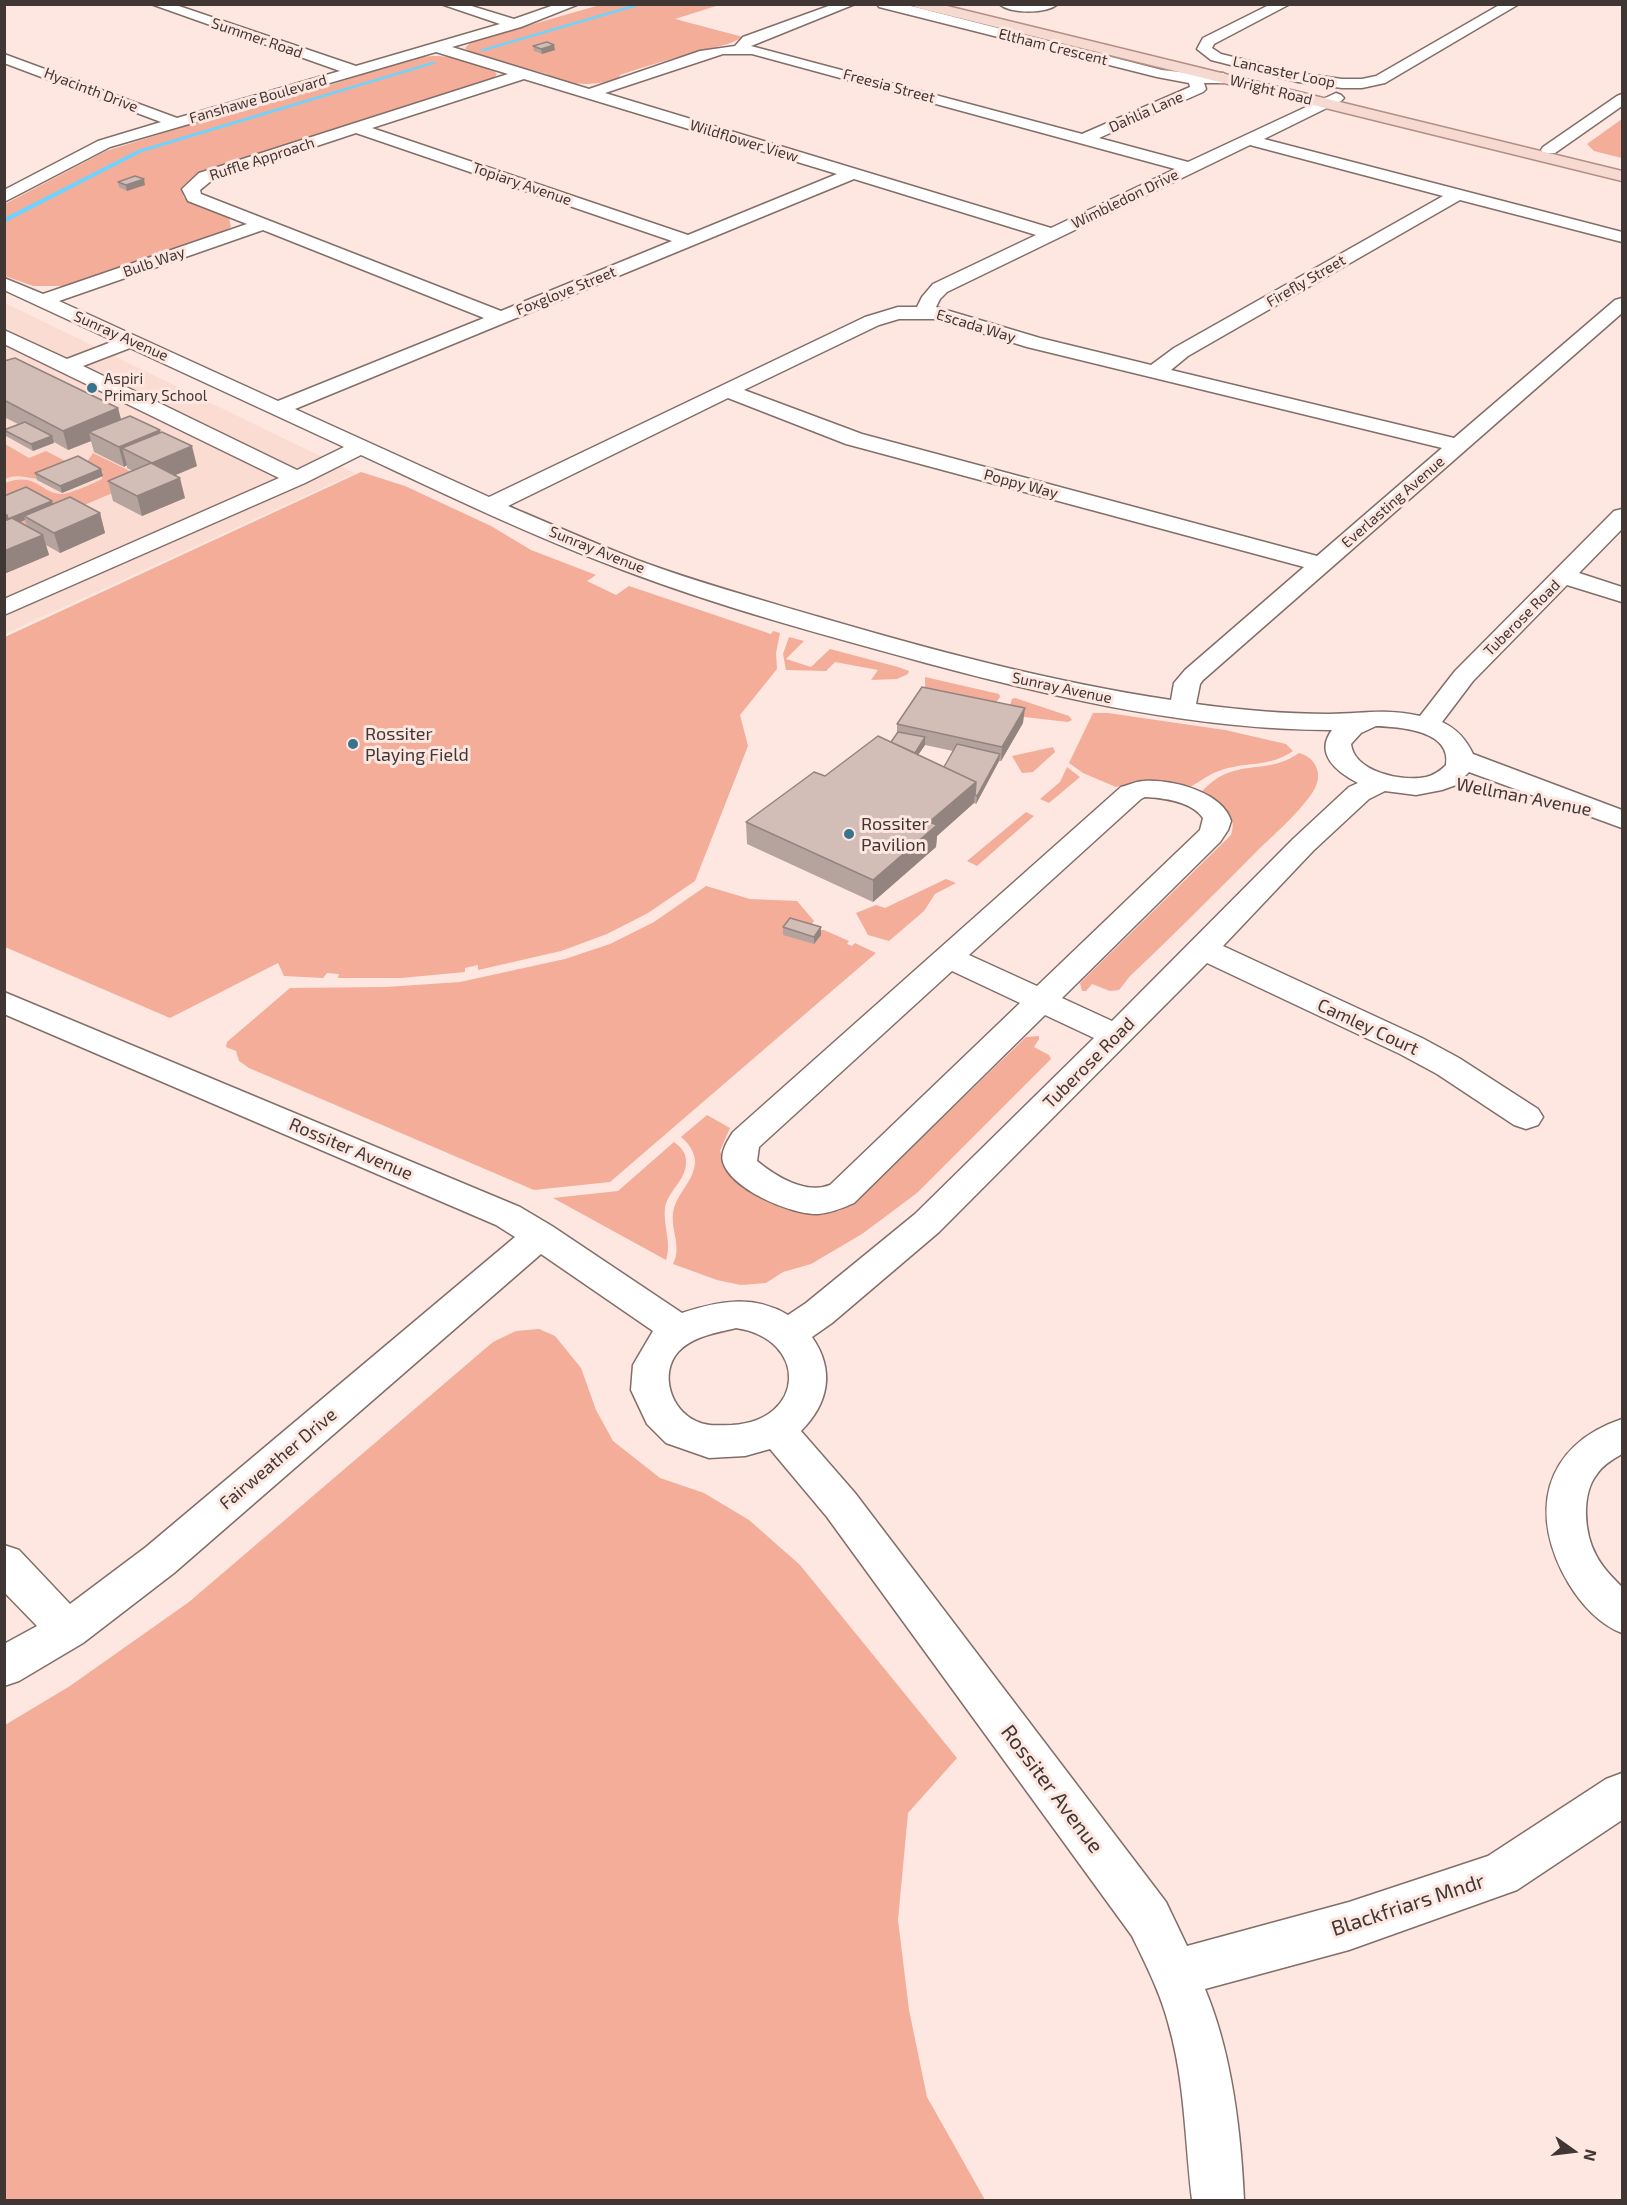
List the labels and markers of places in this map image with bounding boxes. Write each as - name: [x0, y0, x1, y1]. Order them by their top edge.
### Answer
- place label: Aspiri Primary School: [104, 370, 207, 405]
- marker: Aspiri Primary School: [85, 381, 99, 395]
- place label: Rossiter Playing Field: [365, 723, 469, 766]
- marker: Rossiter Playing Field: [346, 737, 360, 751]
- place label: Rossiter Pavilion: [861, 813, 929, 856]
- marker: Rossiter Pavilion: [842, 827, 856, 841]

